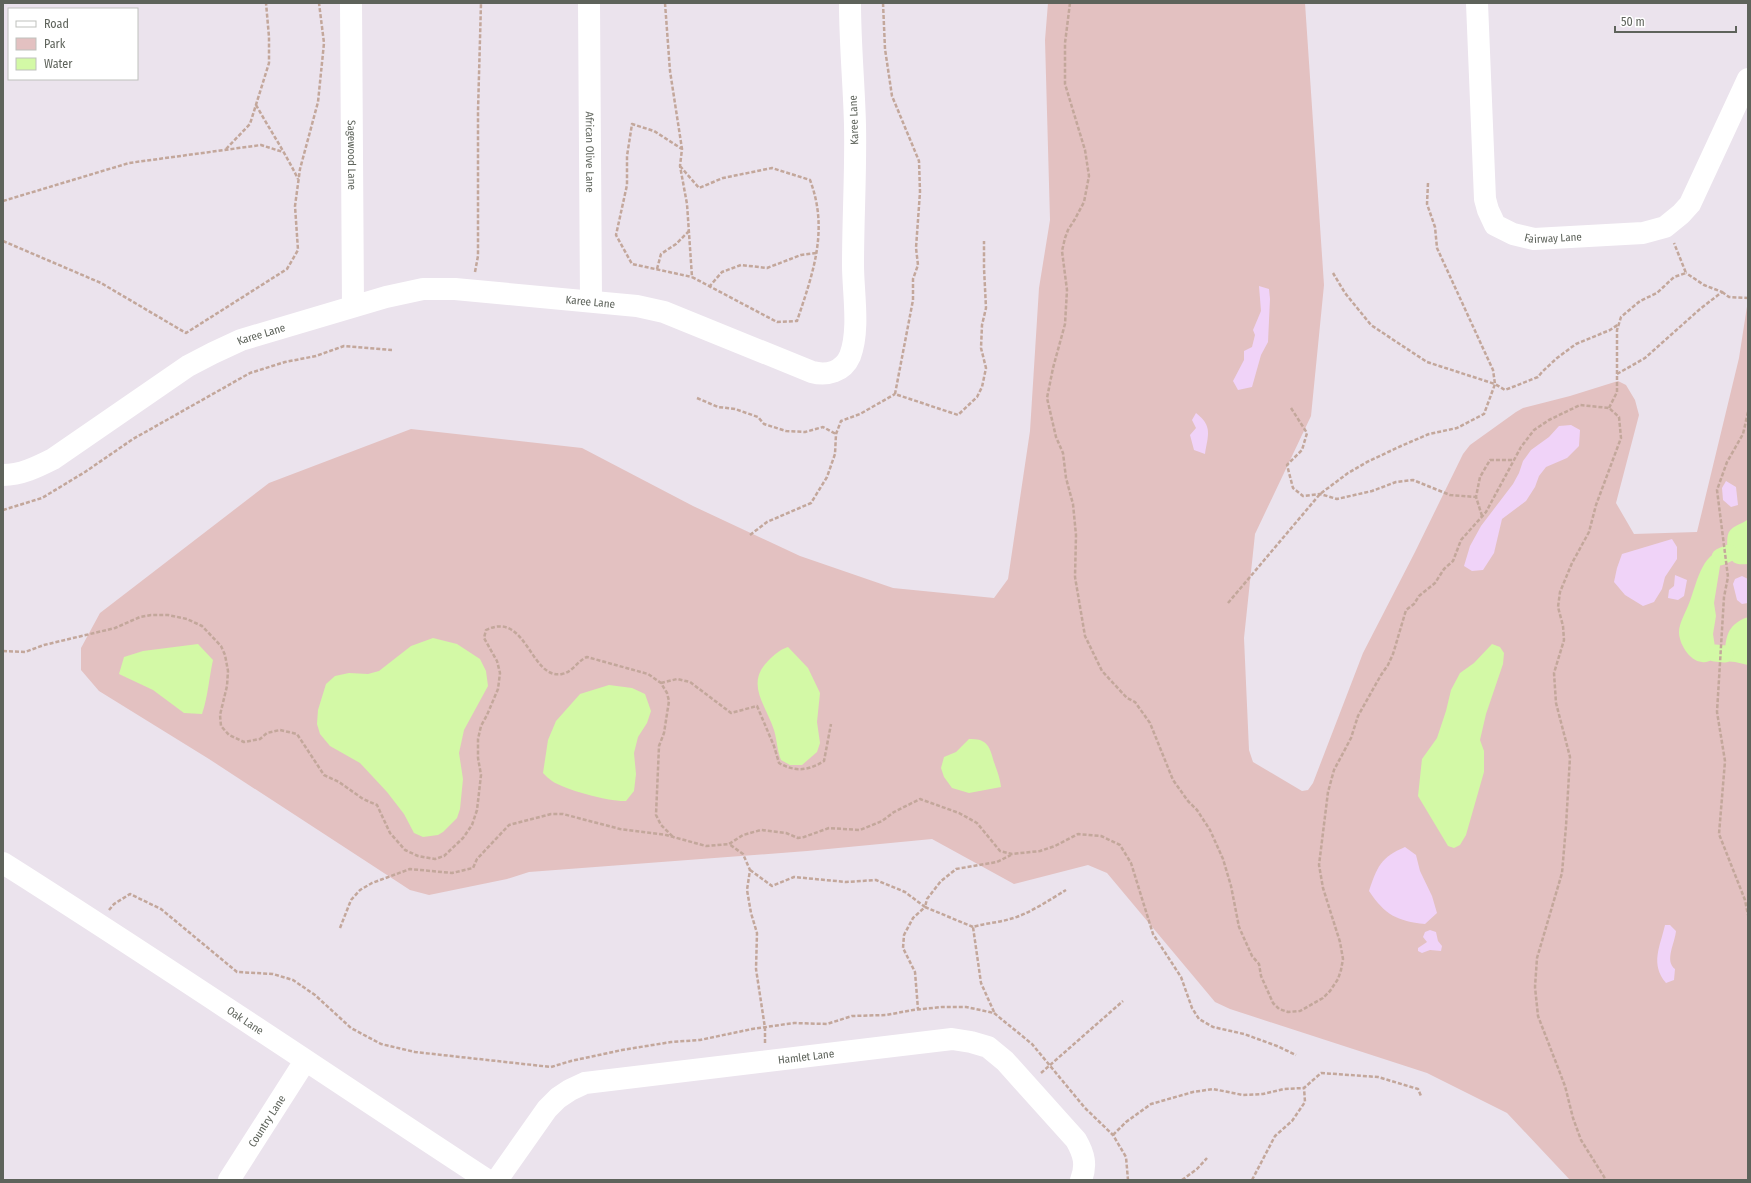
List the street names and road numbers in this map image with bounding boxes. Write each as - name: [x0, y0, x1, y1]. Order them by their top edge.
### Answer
- street label: Karee Lane: [847, 95, 861, 145]
- street label: African Olive Lane: [583, 111, 597, 193]
- street label: Sagewood Lane: [345, 120, 359, 190]
- street label: Fairway Lane: [1523, 230, 1582, 245]
- street label: Karee Lane: [565, 293, 616, 310]
- street label: Karee Lane: [235, 321, 287, 347]
- street label: Oak Lane: [225, 1004, 266, 1037]
- street label: Hamlet Lane: [777, 1047, 835, 1066]
- street label: Country Lane: [245, 1093, 288, 1149]

